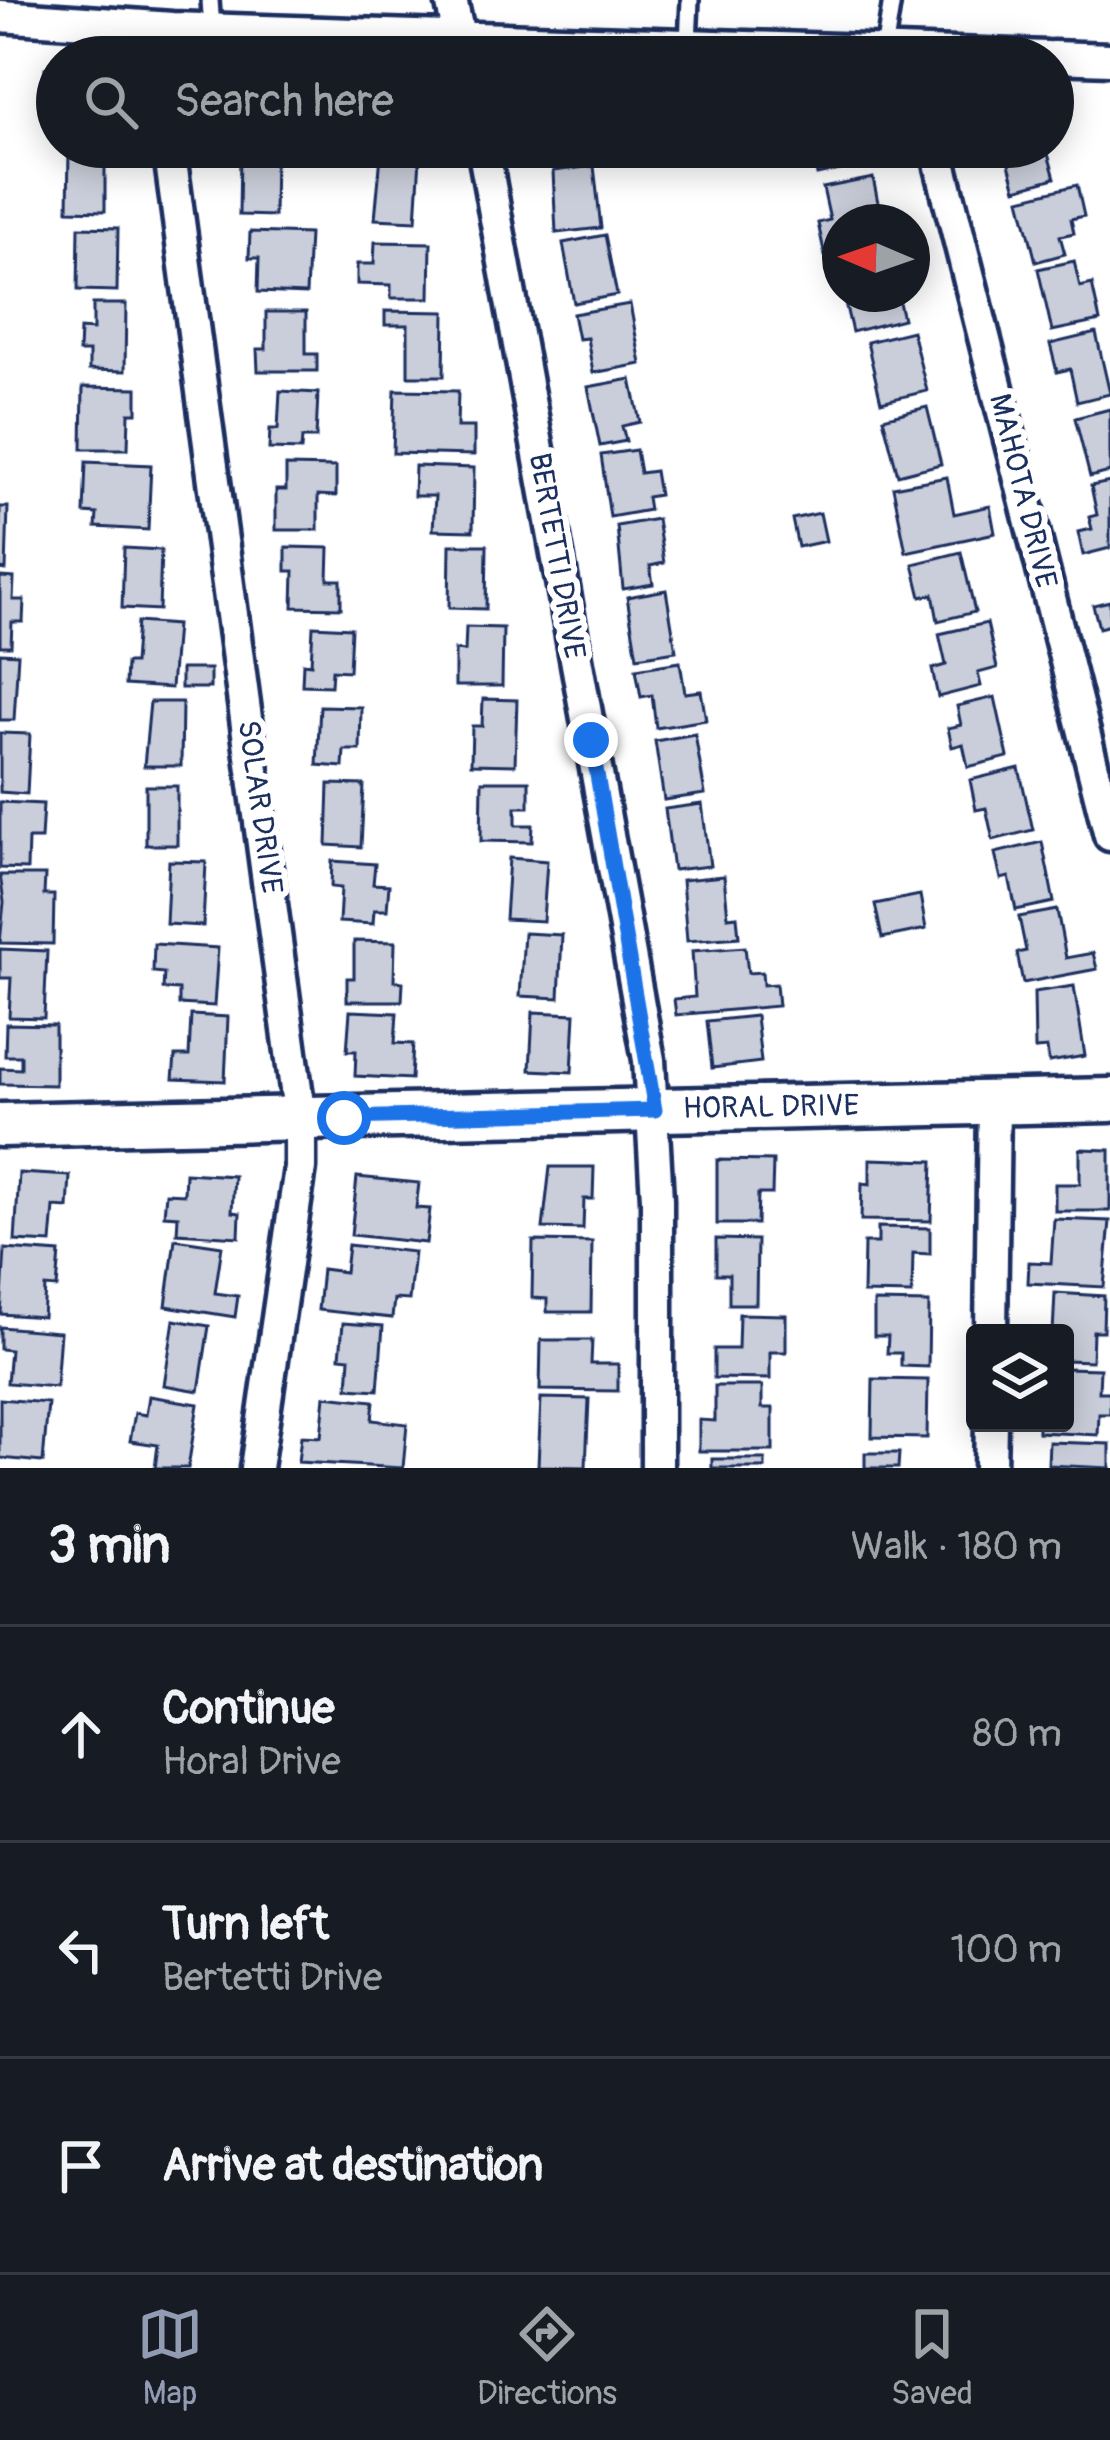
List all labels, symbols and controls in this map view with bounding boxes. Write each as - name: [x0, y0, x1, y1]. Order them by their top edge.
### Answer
- search box: [36, 36, 1074, 168]
- icon: search: [78, 69, 144, 135]
- text: Search here: [174, 74, 394, 130]
- north arrow: [822, 204, 930, 312]
- street label: MAHOTA DRIVE: [981, 390, 1065, 592]
- street label: BERTETTI DRIVE: [521, 450, 593, 662]
- route end: [564, 713, 618, 767]
- street label: SOLAR DRIVE: [230, 718, 290, 896]
- street label: HORAL DRIVE: [682, 1087, 860, 1127]
- route start: [317, 1091, 371, 1145]
- map controls: [966, 1324, 1074, 1432]
- button: layers: [966, 1324, 1074, 1432]
- text: 3 min: [48, 1514, 170, 1578]
- text: Walk · 180 m: [851, 1522, 1062, 1571]
- text: Continue: [162, 1681, 335, 1737]
- icon: ahead: [48, 1701, 114, 1767]
- text: 80 m: [973, 1709, 1062, 1758]
- text: Horal Drive: [162, 1737, 341, 1786]
- text: Turn left: [162, 1897, 329, 1953]
- icon: left: [48, 1917, 114, 1983]
- text: 100 m: [950, 1925, 1062, 1974]
- text: Bertetti Drive: [162, 1953, 382, 2002]
- icon: arrive: [48, 2133, 114, 2199]
- text: Arrive at destination: [162, 2138, 543, 2194]
- tab: Map: [137, 2301, 203, 2414]
- tab: Directions: [477, 2301, 617, 2414]
- tab: Saved: [891, 2301, 973, 2414]

